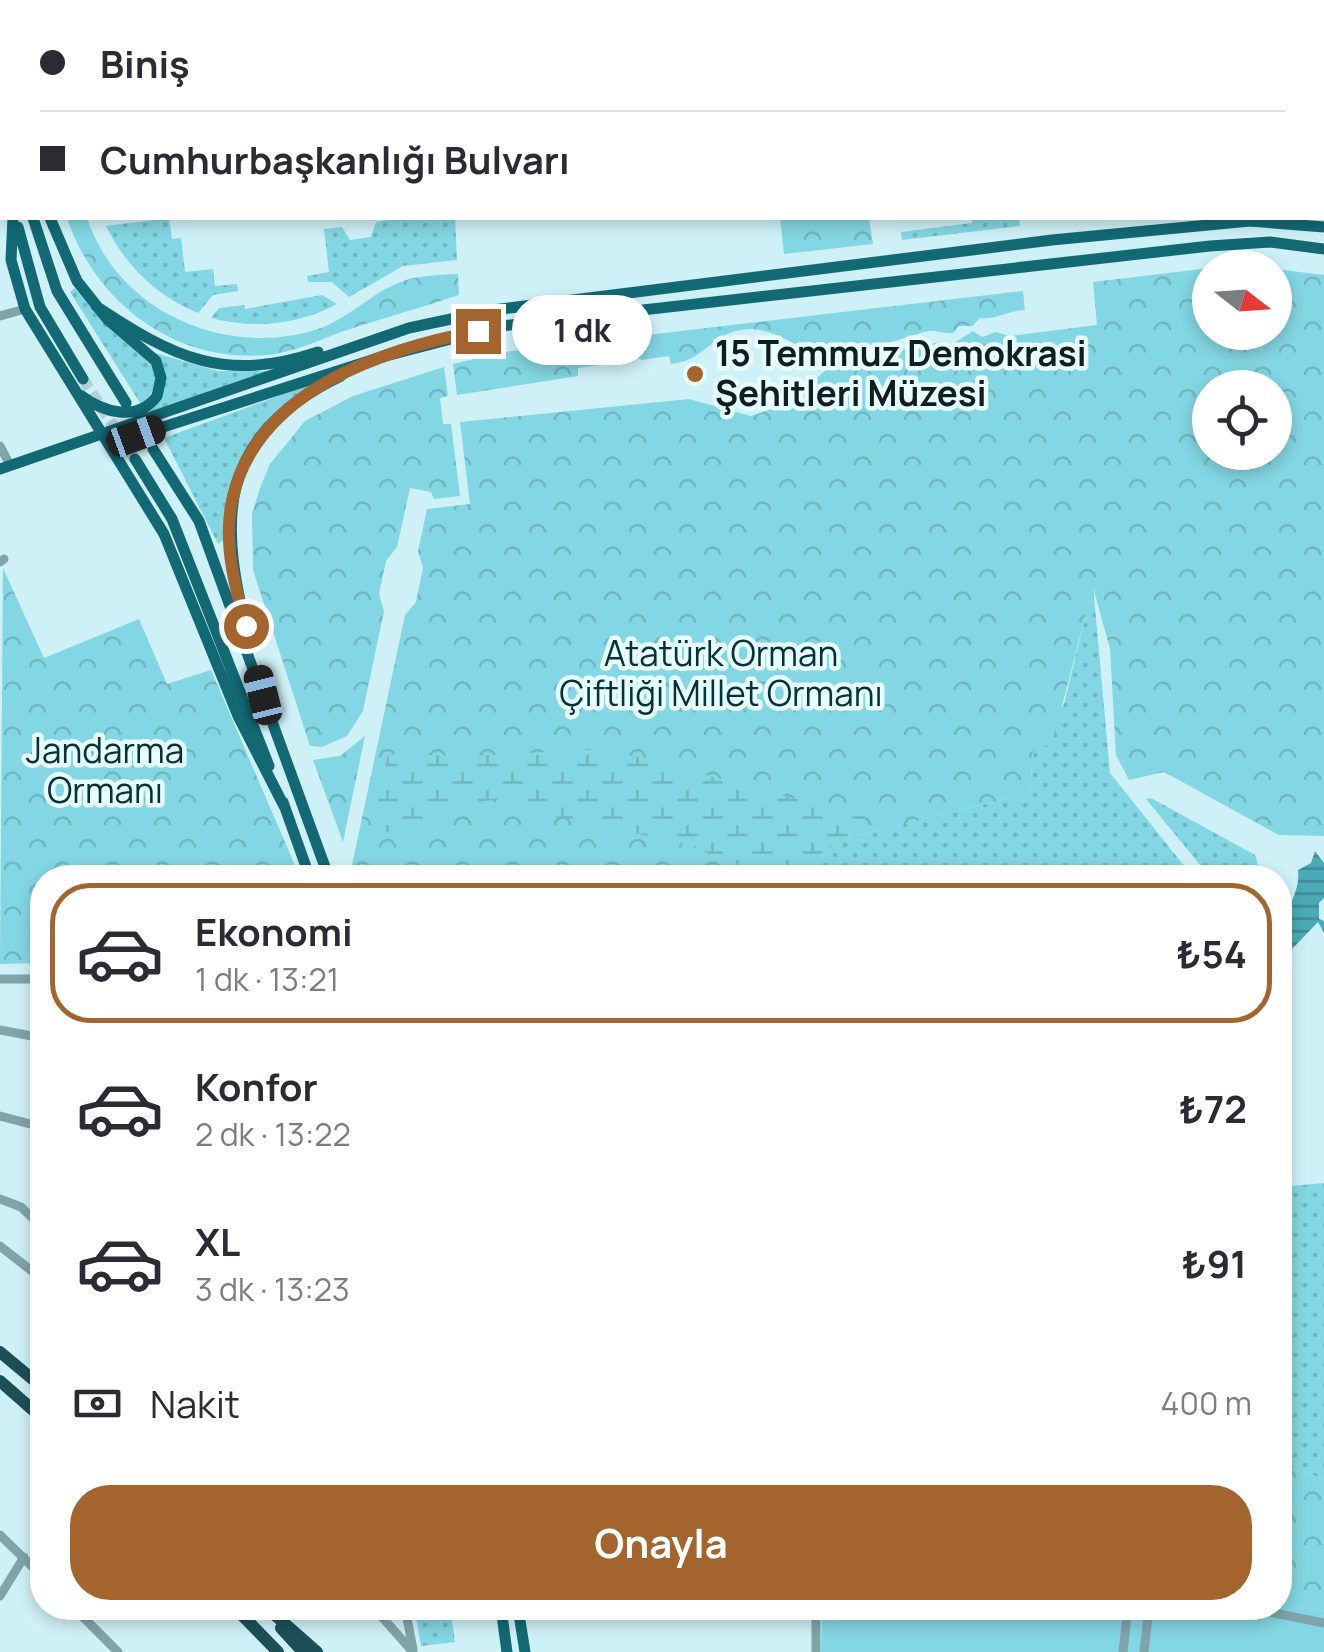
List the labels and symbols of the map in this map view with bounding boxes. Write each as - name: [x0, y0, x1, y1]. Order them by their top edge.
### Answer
- north arrow: [1192, 250, 1292, 350]
- callout: 1 dk: [513, 296, 653, 366]
- route end: [456, 309, 501, 354]
- place label: 15 Temmuz Demokrasi Şehitleri Müzesi: [715, 329, 1086, 417]
- marker: 15 Temmuz Demokrasi Şehitleri Müzesi: [684, 363, 706, 385]
- car: [103, 412, 169, 460]
- route start: [224, 604, 269, 649]
- park label: Atatürk Orman Çiftliği Millet Ormanı: [559, 629, 883, 717]
- car: [241, 662, 285, 728]
- park label: Jandarma Ormanı: [26, 726, 184, 814]

